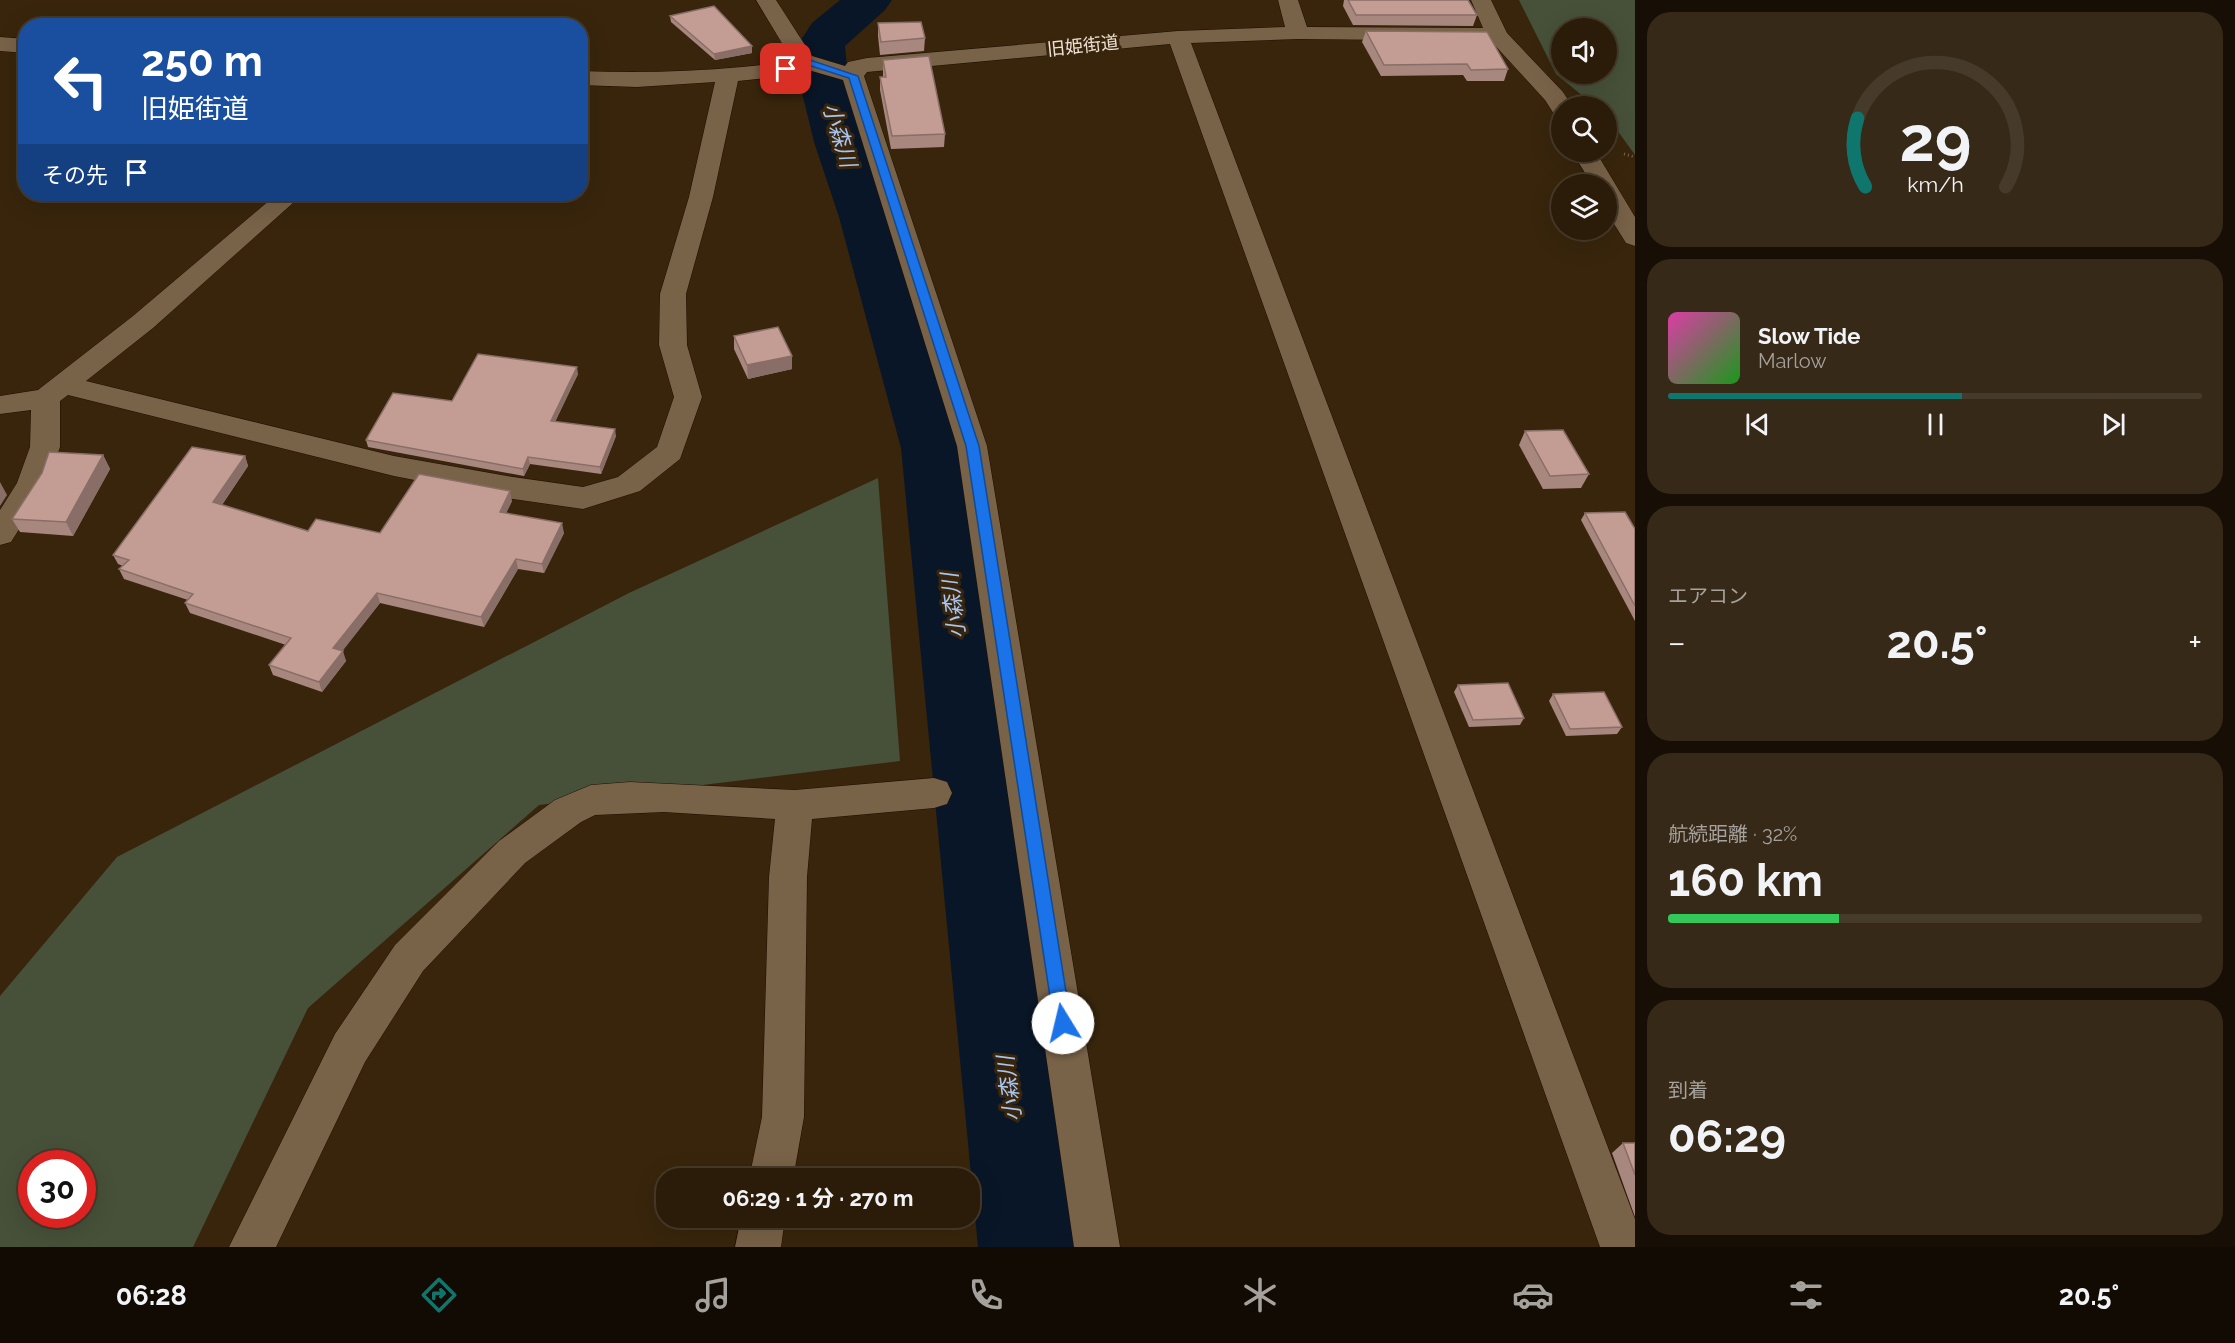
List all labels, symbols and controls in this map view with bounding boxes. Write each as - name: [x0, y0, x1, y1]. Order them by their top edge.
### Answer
- map controls: [1551, 18, 1617, 240]
- button: sound: [1551, 18, 1617, 84]
- street label: 旧姫街道: [1046, 31, 1120, 60]
- text: 250 m: [141, 37, 263, 86]
- icon: left: [42, 42, 120, 120]
- pin: [760, 43, 811, 94]
- icon: arrive: [769, 52, 802, 85]
- text: 旧姫街道: [141, 93, 249, 124]
- button: search: [1551, 96, 1617, 162]
- water label: 小森川: [818, 100, 863, 172]
- text: 29: [1899, 102, 1971, 176]
- icon: arrive: [120, 156, 153, 189]
- text: その先: [42, 162, 108, 188]
- text: km/h: [1907, 172, 1963, 197]
- button: layers: [1551, 174, 1617, 240]
- text: Slow Tide: [1758, 323, 1860, 349]
- text: Marlow: [1758, 349, 1827, 373]
- icon: previous: [1741, 408, 1774, 441]
- icon: pause: [1919, 408, 1952, 441]
- icon: next: [2097, 408, 2130, 441]
- water label: 小森川: [936, 570, 970, 640]
- text: エアコン: [1668, 584, 1748, 608]
- text: 20.5°: [1887, 616, 1987, 669]
- text: −: [1668, 623, 1686, 662]
- text: +: [2188, 623, 2202, 662]
- text: 航続距離 · 32%: [1668, 822, 1797, 846]
- text: 160 km: [1668, 854, 1823, 907]
- position arrow: [1031, 991, 1095, 1055]
- water label: 小森川: [992, 1053, 1026, 1123]
- text: 到着: [1668, 1078, 1708, 1102]
- text: 06:29: [1668, 1110, 1786, 1163]
- speed limit sign: 30: [18, 1150, 96, 1228]
- text: 06:29 · 1 分 · 270 m: [723, 1185, 913, 1211]
- icon: directions: [418, 1274, 460, 1316]
- icon: music: [692, 1274, 734, 1316]
- icon: phone: [965, 1274, 1007, 1316]
- icon: climate: [1239, 1274, 1281, 1316]
- icon: car: [1512, 1274, 1554, 1316]
- icon: filters: [1785, 1274, 1827, 1316]
- text: 06:28: [116, 1280, 187, 1311]
- text: 20.5°: [2059, 1280, 2119, 1311]

